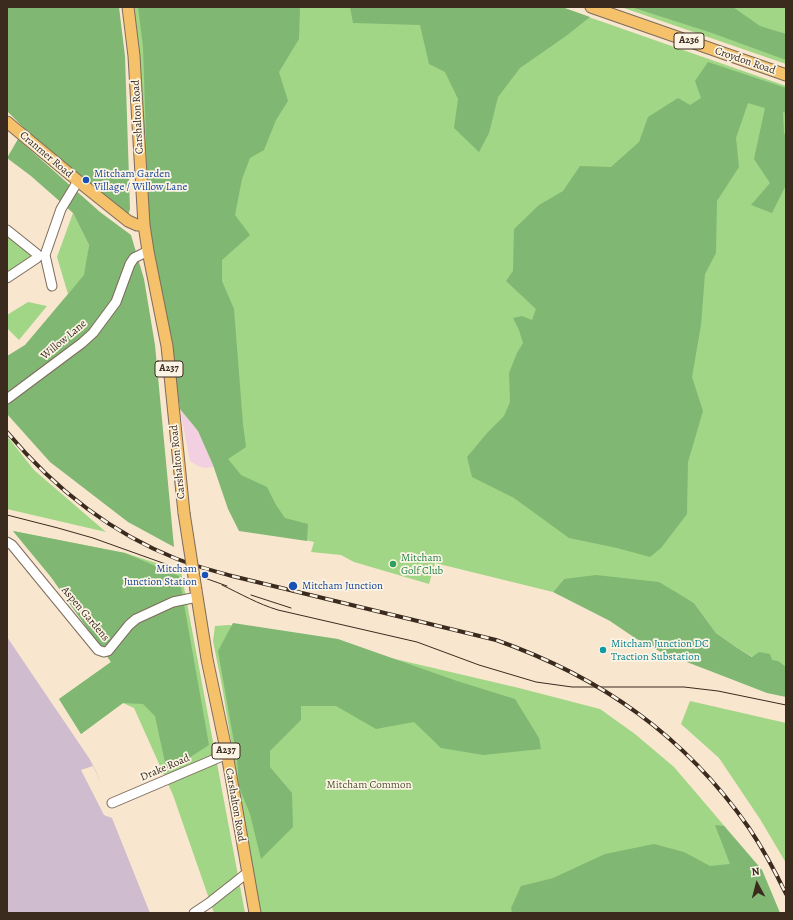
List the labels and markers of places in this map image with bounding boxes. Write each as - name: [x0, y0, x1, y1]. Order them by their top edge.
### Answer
- place label: Mitcham Garden Village / Willow Lane: [94, 167, 187, 193]
- marker: Mitcham Garden Village / Willow Lane: [81, 175, 91, 185]
- place label: Mitcham Golf Club: [401, 551, 443, 577]
- marker: Mitcham Golf Club: [388, 559, 398, 569]
- place label: Mitcham Junction Station: [124, 562, 197, 588]
- marker: Mitcham Junction Station: [200, 570, 210, 580]
- place label: Mitcham Junction: [302, 579, 383, 593]
- marker: Mitcham Junction: [287, 580, 299, 592]
- place label: Mitcham Junction DC Traction Substation: [611, 637, 709, 663]
- marker: Mitcham Junction DC Traction Substation: [598, 645, 608, 655]

